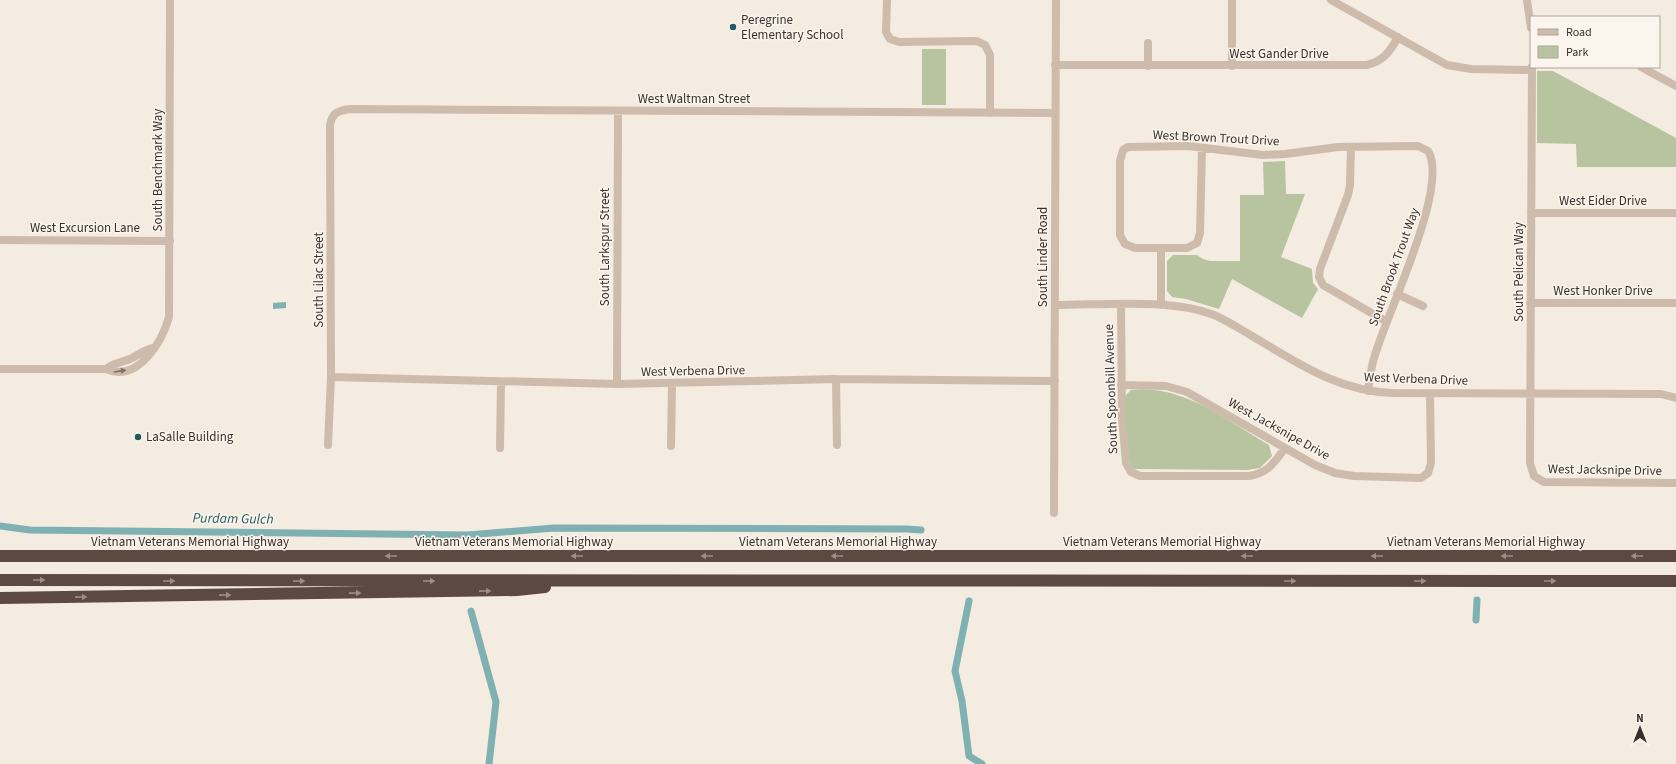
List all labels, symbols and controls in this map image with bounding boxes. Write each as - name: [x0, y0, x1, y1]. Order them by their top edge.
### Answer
- place label: Peregrine Elementary School: [741, 11, 843, 44]
- legend: [1530, 16, 1660, 68]
- marker: Peregrine Elementary School: [728, 22, 738, 32]
- text: Road: [1566, 24, 1592, 41]
- text: Park: [1566, 44, 1588, 61]
- street label: West Gander Drive: [1229, 45, 1329, 63]
- street label: West Waltman Street: [638, 90, 751, 108]
- street label: South Benchmark Way: [149, 109, 167, 231]
- street label: West Brown Trout Drive: [1152, 126, 1280, 150]
- street label: South Larkspur Street: [596, 187, 614, 306]
- street label: West Eider Drive: [1559, 192, 1647, 210]
- street label: South Brook Trout Way: [1364, 205, 1424, 329]
- street label: South Linder Road: [1034, 207, 1052, 307]
- street label: West Excursion Lane: [30, 219, 140, 237]
- street label: South Pelican Way: [1510, 222, 1528, 322]
- street label: South Lilac Street: [310, 232, 328, 328]
- street label: West Honker Drive: [1553, 282, 1653, 300]
- street label: South Spoonbill Avenue: [1100, 324, 1122, 454]
- street label: West Verbena Drive: [641, 361, 745, 381]
- one-way arrow: [114, 368, 126, 374]
- street label: West Verbena Drive: [1364, 368, 1468, 390]
- street label: West Jacksnipe Drive: [1225, 393, 1333, 465]
- place label: LaSalle Building: [146, 428, 234, 446]
- marker: LaSalle Building: [133, 432, 143, 442]
- street label: West Jacksnipe Drive: [1548, 460, 1662, 480]
- water label: Purdam Gulch: [192, 508, 274, 530]
- street label: Vietnam Veterans Memorial Highway: [91, 533, 289, 551]
- street label: Vietnam Veterans Memorial Highway: [415, 533, 613, 551]
- street label: Vietnam Veterans Memorial Highway: [739, 533, 937, 551]
- street label: Vietnam Veterans Memorial Highway: [1063, 533, 1261, 551]
- street label: Vietnam Veterans Memorial Highway: [1387, 533, 1585, 551]
- one-way arrow: [384, 553, 397, 559]
- one-way arrow: [570, 553, 583, 559]
- one-way arrow: [700, 553, 713, 559]
- one-way arrow: [830, 553, 843, 559]
- one-way arrow: [1240, 553, 1253, 559]
- one-way arrow: [1370, 553, 1383, 559]
- one-way arrow: [1500, 553, 1513, 559]
- one-way arrow: [1630, 553, 1643, 559]
- one-way arrow: [33, 577, 46, 583]
- one-way arrow: [163, 578, 176, 584]
- one-way arrow: [293, 578, 306, 584]
- one-way arrow: [423, 578, 436, 584]
- one-way arrow: [1284, 578, 1297, 584]
- one-way arrow: [1414, 578, 1427, 584]
- one-way arrow: [1544, 578, 1557, 584]
- one-way arrow: [479, 588, 492, 594]
- one-way arrow: [349, 590, 362, 596]
- one-way arrow: [219, 592, 232, 598]
- one-way arrow: [75, 594, 88, 600]
- north arrow: [1620, 708, 1660, 748]
- text: N: [1636, 711, 1644, 726]

